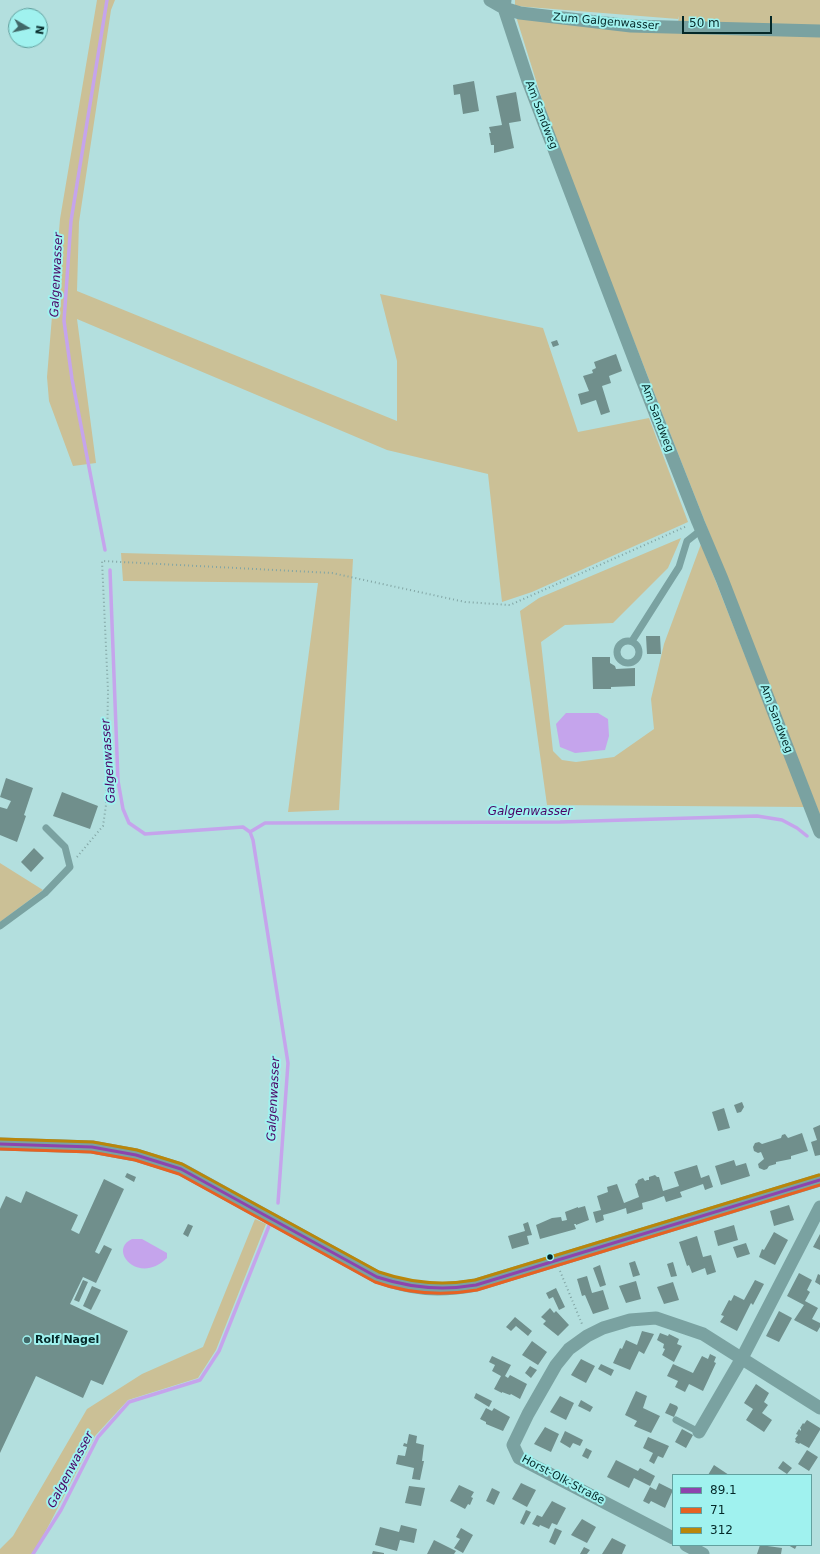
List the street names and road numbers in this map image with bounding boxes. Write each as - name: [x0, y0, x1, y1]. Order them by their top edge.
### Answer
- street label: Zum Galgenwasser: [553, 11, 659, 33]
- street label: Am Sandweg: [522, 79, 560, 151]
- street label: Am Sandweg: [638, 382, 676, 454]
- street label: Am Sandweg: [757, 683, 795, 755]
- street label: Horst-Olk-Straße: [519, 1453, 607, 1507]

